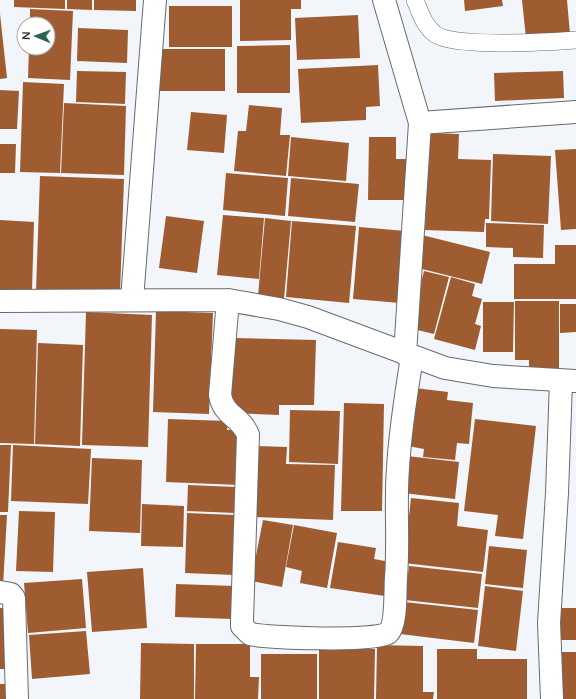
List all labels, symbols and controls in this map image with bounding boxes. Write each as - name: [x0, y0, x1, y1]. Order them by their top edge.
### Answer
- north arrow: [16, 16, 56, 56]
- text: N: [19, 31, 33, 40]

